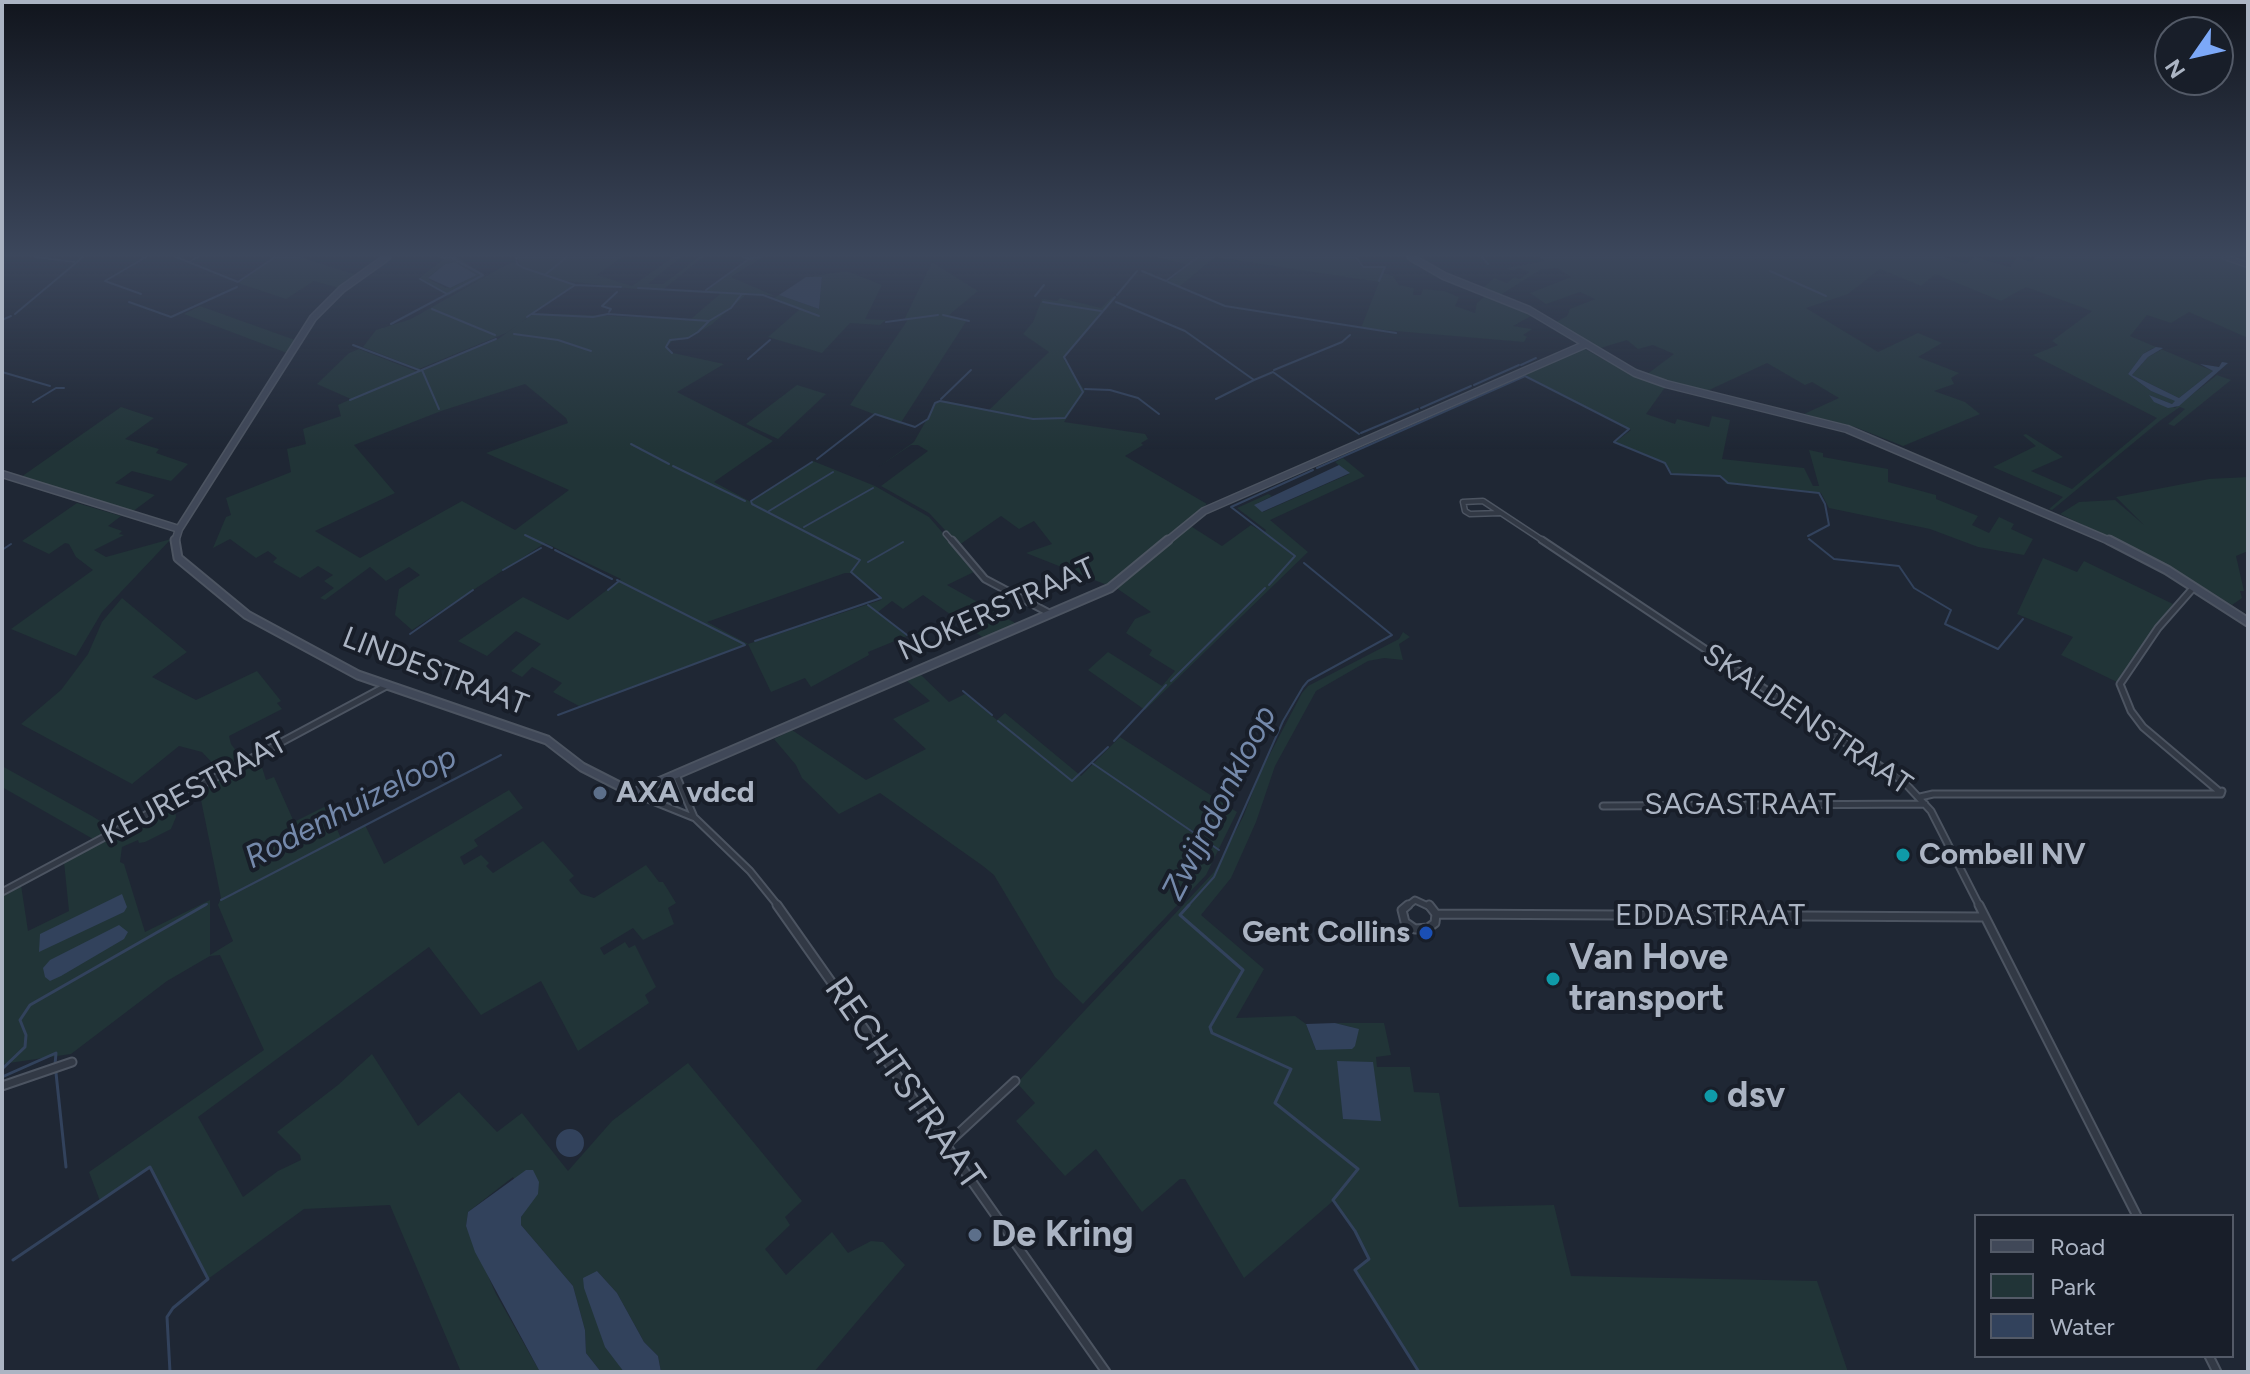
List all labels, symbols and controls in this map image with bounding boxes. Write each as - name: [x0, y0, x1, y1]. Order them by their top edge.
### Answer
- north arrow: [2154, 16, 2234, 96]
- text: N: [2159, 54, 2191, 83]
- street label: NOKERSTRAAT: [893, 550, 1101, 670]
- street label: LINDESTRAAT: [337, 620, 533, 724]
- street label: SKALDENSTRAAT: [1695, 637, 1919, 803]
- water label: Zwijndonkloop: [1155, 699, 1285, 907]
- street label: KEURESTRAAT: [96, 725, 294, 853]
- water label: Rodenhuizeloop: [239, 738, 463, 878]
- place label: AXA vdcd: [616, 775, 755, 811]
- marker: AXA vdcd: [591, 784, 609, 802]
- street label: SAGASTRAAT: [1644, 787, 1836, 823]
- place label: Combell NV: [1919, 837, 2086, 873]
- marker: Combell NV: [1894, 846, 1912, 864]
- street label: EDDASTRAAT: [1615, 898, 1805, 934]
- place label: Gent Collins: [1242, 915, 1410, 951]
- marker: Gent Collins: [1417, 924, 1435, 942]
- place label: Van Hove transport: [1569, 936, 1728, 1021]
- street label: RECHTSTRAAT: [815, 969, 993, 1199]
- marker: Van Hove transport: [1544, 970, 1562, 988]
- place label: dsv: [1727, 1074, 1785, 1118]
- marker: dsv: [1702, 1087, 1720, 1105]
- place label: De Kring: [991, 1213, 1134, 1257]
- legend: [1974, 1214, 2234, 1358]
- marker: De Kring: [966, 1226, 984, 1244]
- text: Road: [2050, 1232, 2105, 1261]
- text: Park: [2050, 1272, 2096, 1301]
- text: Water: [2050, 1312, 2115, 1341]

